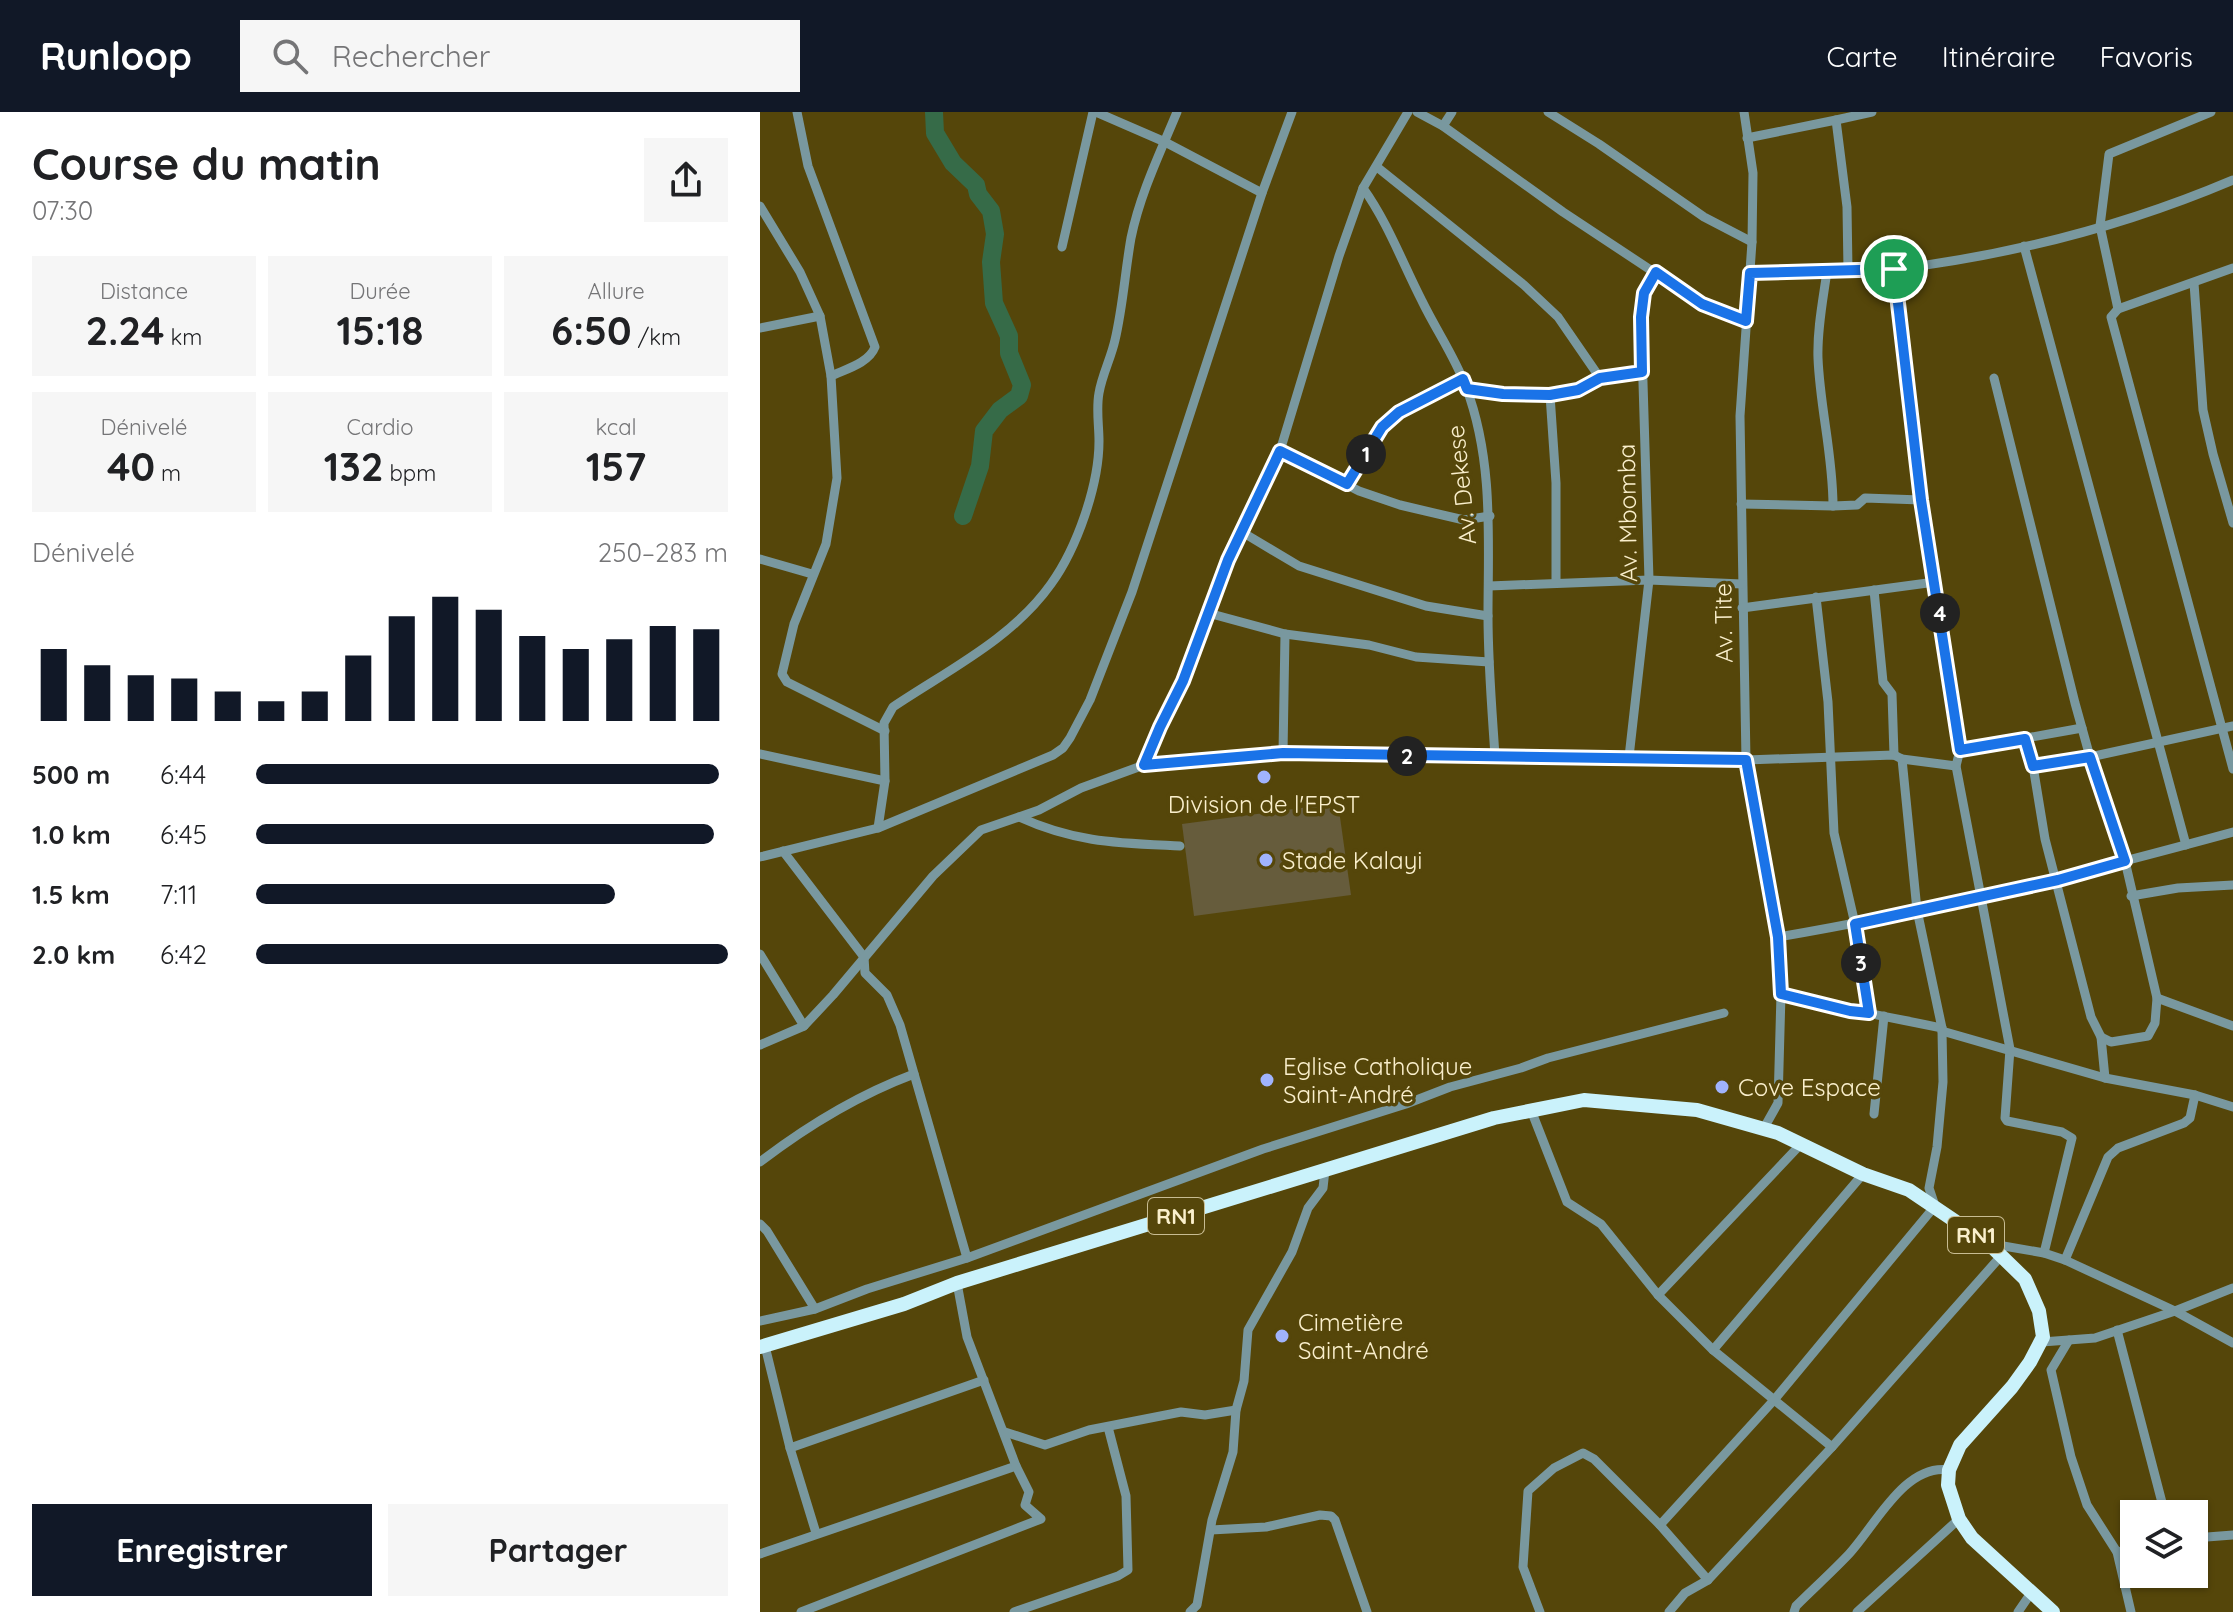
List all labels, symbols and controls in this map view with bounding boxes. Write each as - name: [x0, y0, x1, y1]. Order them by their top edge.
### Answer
- search box: [240, 20, 800, 92]
- text: Runloop: [40, 32, 192, 80]
- icon: search: [268, 34, 312, 78]
- text: Rechercher: [332, 37, 490, 75]
- text: Carte: [1826, 39, 1898, 74]
- text: Itinéraire: [1942, 39, 2056, 74]
- text: Favoris: [2100, 39, 2193, 74]
- text: Course du matin: [32, 136, 381, 191]
- button: share: [644, 138, 728, 222]
- text: 07:30: [32, 194, 93, 227]
- pin: [1860, 235, 1928, 303]
- icon: arrive: [1872, 247, 1916, 291]
- text: Distance: [100, 277, 188, 305]
- text: Durée: [349, 277, 411, 305]
- text: Allure: [587, 277, 645, 305]
- text: 2.24: [86, 305, 165, 355]
- text: 15:18: [337, 305, 424, 355]
- text: 6:50: [551, 305, 632, 355]
- text: km: [165, 323, 202, 351]
- text: /km: [632, 323, 681, 351]
- text: Dénivelé: [100, 413, 188, 441]
- text: Cardio: [346, 413, 414, 441]
- text: kcal: [595, 413, 637, 441]
- street label: Av. Dekese: [1440, 424, 1482, 546]
- pin: 1: [1346, 434, 1386, 474]
- text: 1: [1362, 440, 1370, 468]
- text: 40: [107, 441, 155, 491]
- text: 132: [324, 441, 384, 491]
- text: 157: [586, 441, 646, 491]
- street label: Av. Mbomba: [1611, 444, 1643, 582]
- text: m: [155, 459, 181, 487]
- text: bpm: [384, 459, 436, 487]
- text: Dénivelé: [32, 536, 135, 569]
- text: 250–283 m: [598, 536, 728, 569]
- street label: Av. Tite: [1707, 583, 1739, 663]
- pin: 4: [1920, 593, 1960, 633]
- text: 4: [1934, 599, 1946, 627]
- pin: 2: [1387, 736, 1427, 776]
- text: 2: [1401, 742, 1413, 770]
- text: 500 m: [32, 758, 110, 791]
- text: 6:44: [160, 758, 206, 791]
- marker: Division de l'EPST: [1255, 768, 1273, 786]
- place label: Division de l'EPST: [1168, 789, 1360, 819]
- text: 1.0 km: [32, 818, 111, 851]
- text: 6:45: [160, 818, 207, 851]
- place label: Stade Kalayi: [1282, 845, 1422, 875]
- marker: Stade Kalayi: [1257, 851, 1275, 869]
- text: 1.5 km: [32, 878, 110, 911]
- text: 7:11: [160, 878, 197, 911]
- text: 2.0 km: [32, 938, 115, 971]
- text: 6:42: [160, 938, 207, 971]
- pin: 3: [1841, 943, 1881, 983]
- text: 3: [1855, 949, 1867, 977]
- place label: Eglise Catholique Saint-André: [1283, 1051, 1472, 1109]
- marker: Eglise Catholique Saint-André: [1258, 1071, 1276, 1089]
- place label: Cove Espace: [1738, 1072, 1881, 1102]
- marker: Cove Espace: [1713, 1078, 1731, 1096]
- road number: RN1: [1148, 1198, 1204, 1234]
- road number: RN1: [1948, 1217, 2004, 1253]
- place label: Cimetière Saint-André: [1298, 1307, 1429, 1365]
- marker: Cimetière Saint-André: [1273, 1327, 1291, 1345]
- map controls: [2120, 1500, 2208, 1588]
- button: layers: [2120, 1500, 2208, 1588]
- button: Enregistrer: [32, 1504, 372, 1596]
- button: Partager: [388, 1504, 728, 1596]

